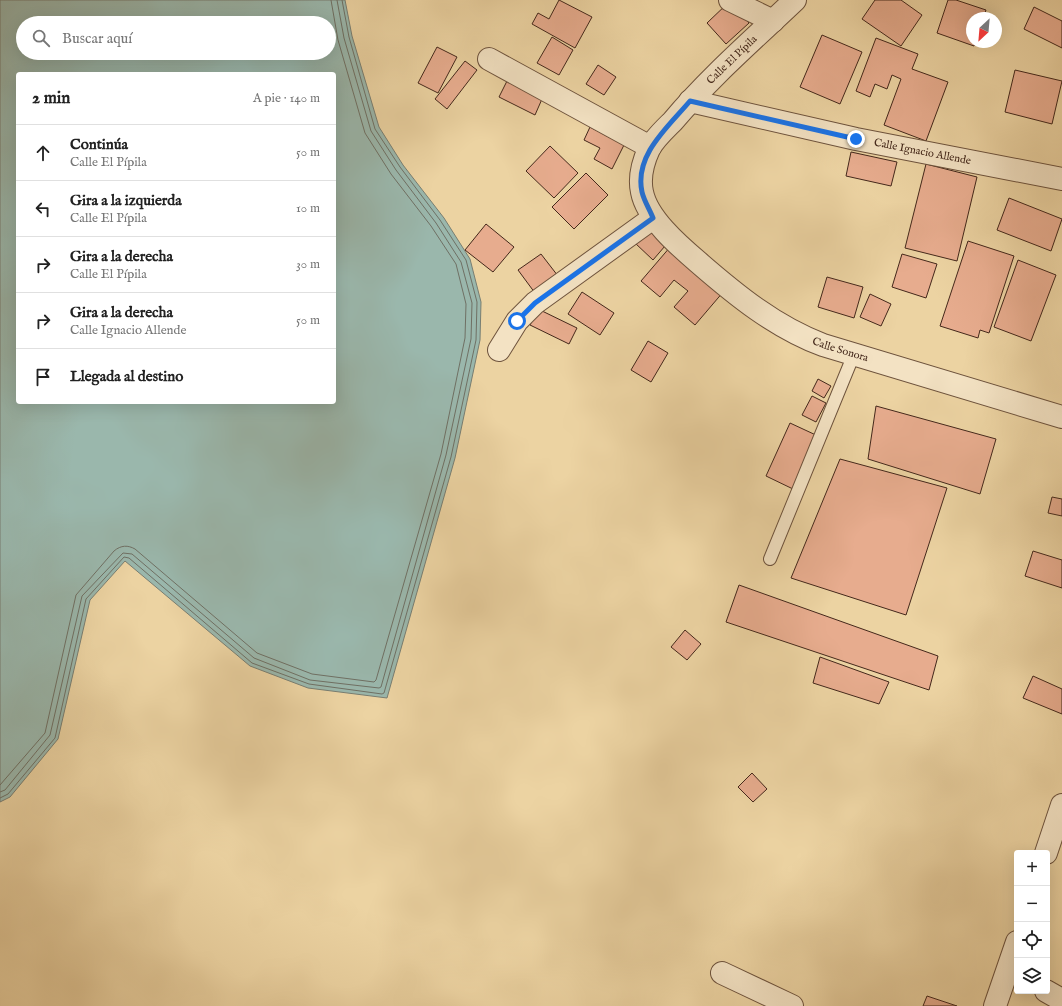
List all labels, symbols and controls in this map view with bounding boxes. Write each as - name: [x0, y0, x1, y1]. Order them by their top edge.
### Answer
- north arrow: [966, 12, 1002, 48]
- search box: [16, 16, 336, 60]
- icon: search: [30, 27, 52, 49]
- text: Buscar aquí: [62, 29, 132, 48]
- street label: Calle El Pípila: [704, 32, 760, 88]
- text: 2 min: [32, 88, 70, 109]
- text: A pie · 140 m: [253, 90, 320, 107]
- route end: [847, 130, 865, 148]
- text: Continúa: [70, 135, 128, 154]
- street label: Calle Ignacio Allende: [873, 136, 972, 168]
- icon: ahead: [32, 142, 54, 164]
- text: 50 m: [296, 144, 320, 161]
- text: Calle El Pípila: [70, 154, 147, 171]
- text: Gira a la izquierda: [70, 191, 182, 210]
- icon: left: [32, 198, 54, 220]
- text: 10 m: [296, 200, 320, 217]
- text: Calle El Pípila: [70, 210, 147, 227]
- text: Gira a la derecha: [70, 247, 173, 266]
- icon: right: [32, 254, 54, 276]
- text: 30 m: [296, 256, 320, 273]
- text: Calle El Pípila: [70, 266, 147, 283]
- text: Gira a la derecha: [70, 303, 173, 322]
- icon: right: [32, 310, 54, 332]
- text: 50 m: [296, 312, 320, 329]
- route start: [508, 312, 526, 330]
- text: Calle Ignacio Allende: [70, 322, 186, 339]
- street label: Calle Sonora: [810, 334, 870, 365]
- icon: arrive: [32, 366, 54, 388]
- text: Llegada al destino: [70, 367, 183, 386]
- map controls: [1014, 850, 1050, 994]
- button: +: [1014, 850, 1050, 886]
- button: −: [1014, 886, 1050, 922]
- button: locate: [1014, 922, 1050, 958]
- button: layers: [1014, 958, 1050, 994]

